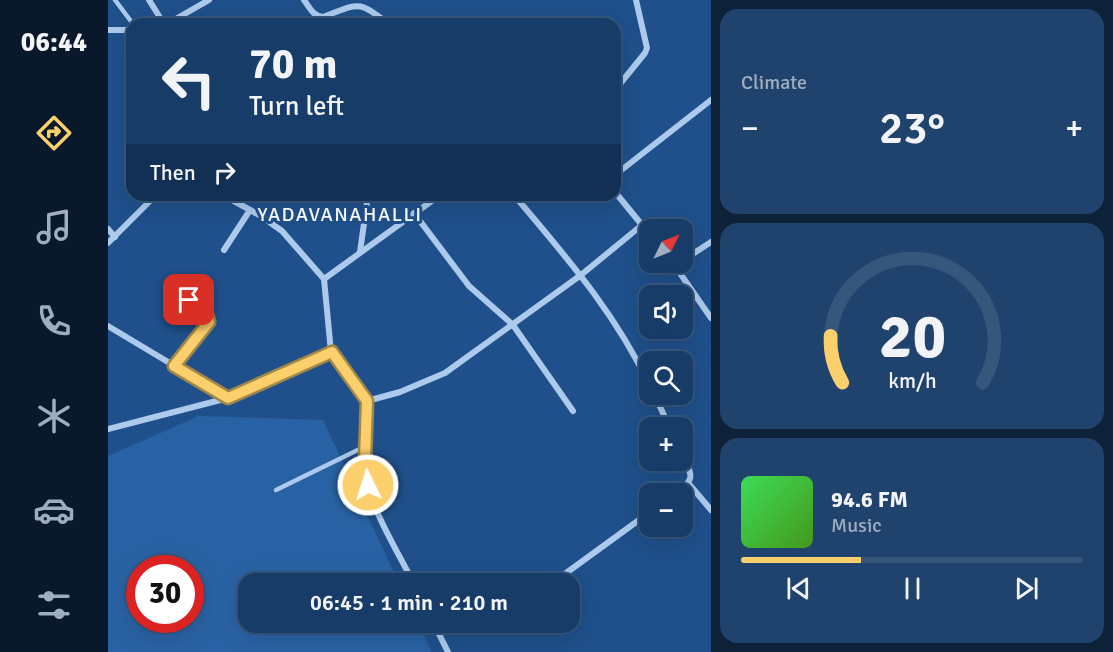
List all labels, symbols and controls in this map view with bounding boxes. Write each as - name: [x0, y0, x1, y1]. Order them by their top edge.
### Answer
- text: 06:44: [21, 26, 87, 59]
- text: 70 m: [249, 39, 338, 90]
- icon: left: [150, 42, 228, 120]
- text: Climate: [741, 70, 807, 95]
- text: Turn left: [249, 90, 344, 123]
- text: 23°: [879, 101, 945, 156]
- text: −: [741, 108, 759, 149]
- text: +: [1065, 108, 1083, 149]
- icon: directions: [33, 112, 75, 154]
- icon: right: [208, 156, 241, 189]
- text: Then: [150, 159, 196, 186]
- district label: YADAVANAHALLI: [257, 202, 423, 227]
- icon: music: [33, 206, 75, 248]
- north arrow: [639, 219, 693, 273]
- map controls: [639, 219, 693, 537]
- pin: [163, 274, 214, 325]
- icon: arrive: [172, 283, 205, 316]
- button: sound: [639, 285, 693, 339]
- text: 20: [878, 298, 946, 375]
- icon: phone: [33, 300, 75, 342]
- button: search: [639, 351, 693, 405]
- text: km/h: [888, 368, 936, 394]
- icon: climate: [33, 395, 75, 437]
- button: +: [639, 417, 693, 471]
- position arrow: [336, 453, 400, 517]
- button: −: [639, 483, 693, 537]
- text: 94.6 FM: [831, 486, 908, 513]
- icon: car: [33, 489, 75, 531]
- text: Music: [831, 513, 882, 538]
- speed limit sign: 30: [126, 555, 204, 633]
- icon: previous: [782, 572, 815, 605]
- icon: pause: [896, 572, 929, 605]
- icon: next: [1010, 572, 1043, 605]
- icon: filters: [33, 584, 75, 626]
- text: 06:45 · 1 min · 210 m: [310, 589, 508, 616]

